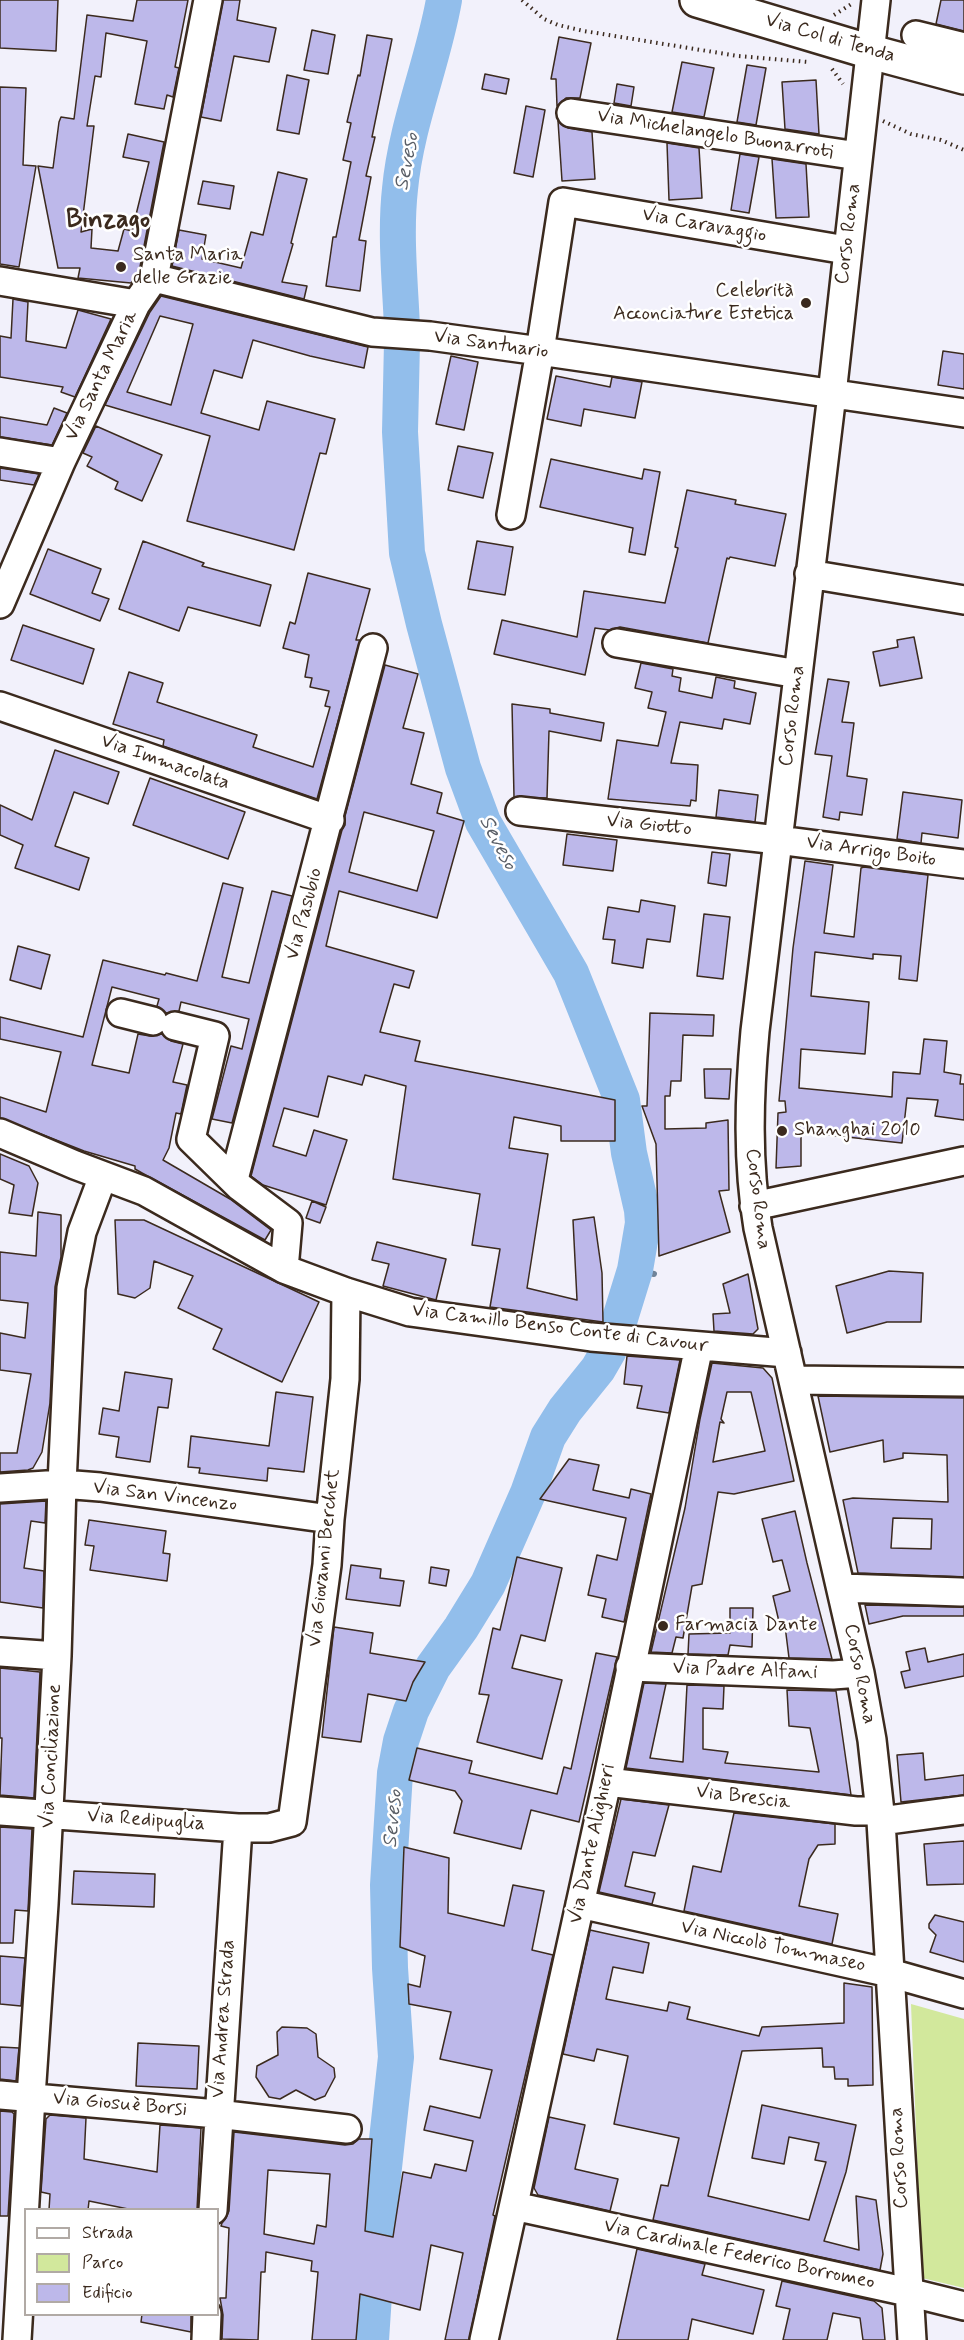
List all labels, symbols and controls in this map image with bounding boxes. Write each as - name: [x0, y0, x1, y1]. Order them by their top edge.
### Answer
- street label: Via Col di Tenda: [762, 9, 898, 69]
- street label: Via Michelangelo Buonarroti: [595, 104, 835, 166]
- water label: Seveso: [390, 131, 426, 193]
- street label: Corso Roma: [831, 182, 867, 286]
- street label: Via Caravaggio: [640, 203, 768, 249]
- district label: Binzago: [66, 206, 150, 238]
- place label: Santa Maria delle Grazie: [133, 244, 242, 291]
- marker: Santa Maria delle Grazie: [114, 260, 128, 274]
- place label: Celebrità Acconciature Estetica: [613, 280, 794, 327]
- marker: Celebrità Acconciature Estetica: [799, 296, 813, 310]
- street label: Via Santa Maria: [60, 307, 144, 445]
- street label: Via Santuario: [432, 325, 550, 365]
- street label: Corso Roma: [775, 664, 811, 768]
- street label: Via Immacolata: [98, 730, 232, 796]
- street label: Via Giotto: [605, 810, 693, 842]
- water label: Seveso: [472, 811, 522, 875]
- street label: Via Arrigo Boito: [805, 831, 937, 873]
- street label: Via Pasubio: [281, 865, 329, 963]
- place label: Shanghai 2010: [794, 1119, 921, 1143]
- marker: Shanghai 2010: [775, 1124, 789, 1138]
- street label: Corso Roma: [739, 1147, 775, 1251]
- street label: Via Camillo Benso Conte di Cavour: [411, 1299, 709, 1359]
- street label: Via Giovanni Berchet: [304, 1468, 346, 1648]
- street label: Via San Vincenzo: [92, 1476, 238, 1518]
- place label: Farmacia Dante: [675, 1614, 818, 1638]
- marker: Farmacia Dante: [656, 1619, 670, 1633]
- street label: Corso Roma: [838, 1622, 880, 1726]
- street label: Via Padre Alfani: [672, 1656, 818, 1686]
- street label: Via Conciliazione: [36, 1683, 68, 1829]
- street label: Via Dante Alighieri: [564, 1762, 622, 1926]
- street label: Via Brescia: [694, 1780, 792, 1816]
- water label: Seveso: [379, 1789, 409, 1849]
- street label: Via Redipuglia: [86, 1805, 206, 1837]
- street label: Via Niccolò Tommaseo: [678, 1916, 868, 1978]
- street label: Via Andrea Strada: [206, 1939, 242, 2099]
- street label: Via Giosuè Borsi: [52, 2087, 188, 2123]
- street label: Corso Roma: [885, 2107, 915, 2209]
- legend: [24, 2208, 219, 2316]
- street label: Via Cardinale Federico Borromeo: [601, 2215, 877, 2295]
- text: Strada: [82, 2221, 133, 2245]
- text: Parco: [82, 2251, 123, 2275]
- text: Edificio: [82, 2281, 133, 2305]

